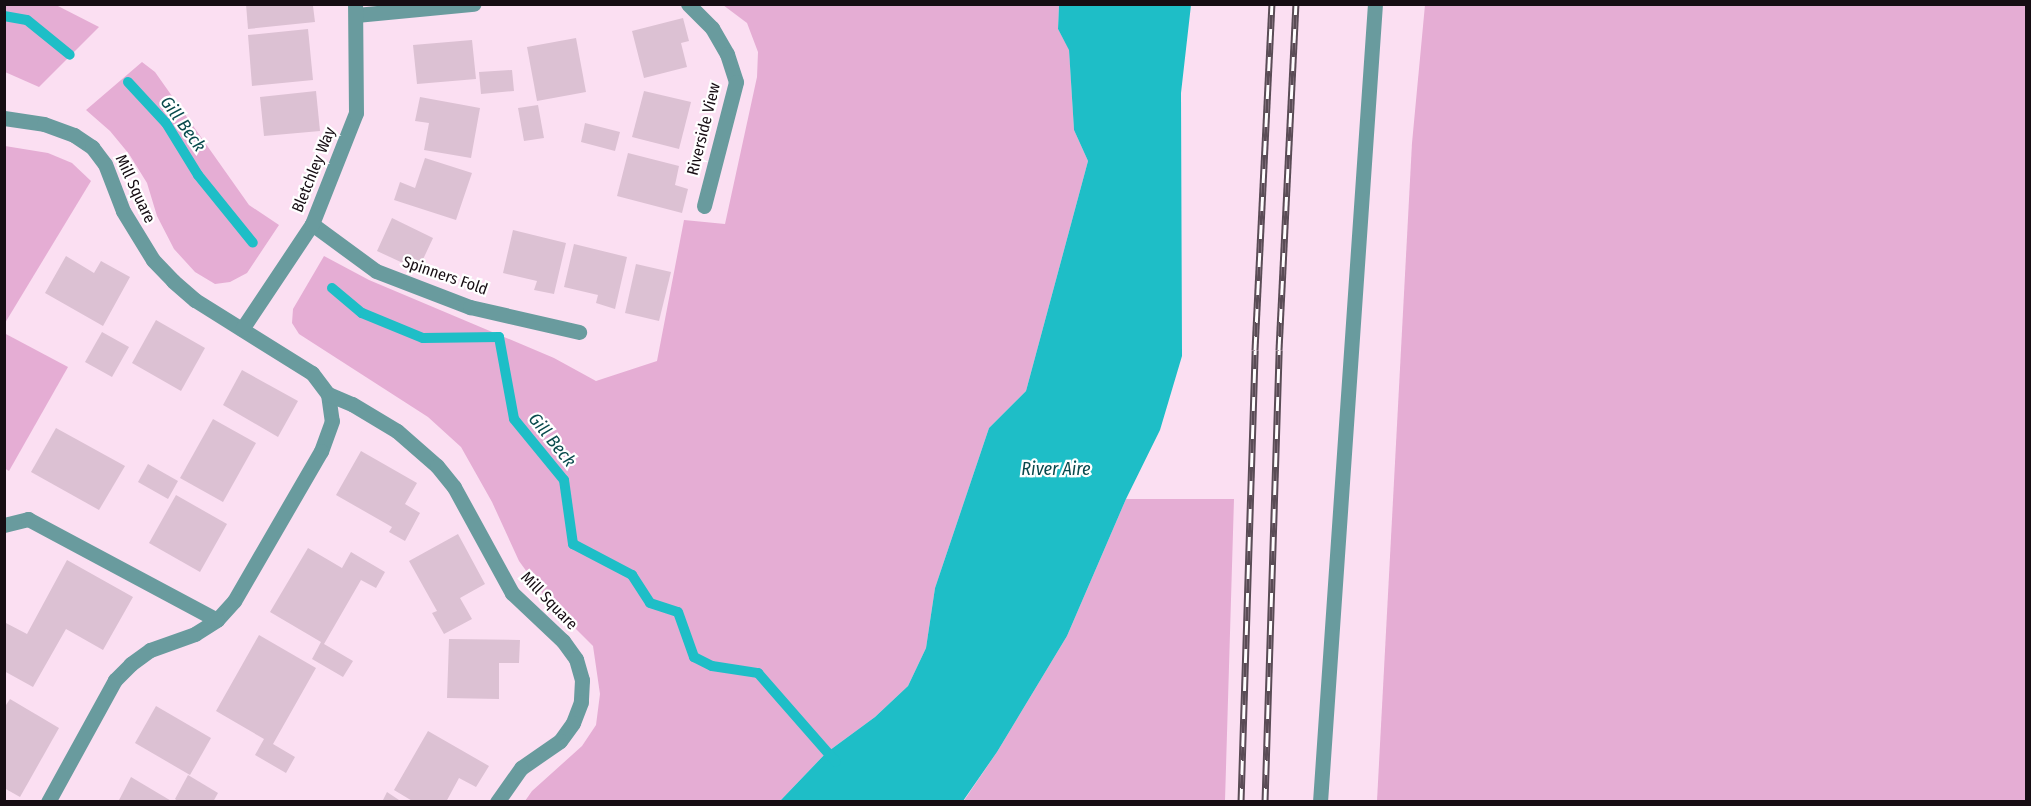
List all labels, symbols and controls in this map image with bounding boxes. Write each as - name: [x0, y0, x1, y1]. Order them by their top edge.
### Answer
- street label: Riverside View: [683, 81, 725, 177]
- water label: Gill Beck: [156, 92, 210, 156]
- street label: Bletchley Way: [288, 125, 340, 215]
- street label: Mill Square: [111, 152, 159, 226]
- street label: Spinners Fold: [400, 252, 490, 300]
- water label: Gill Beck: [524, 409, 580, 471]
- water label: River Aire: [1021, 458, 1091, 480]
- street label: Mill Square: [517, 568, 581, 634]

